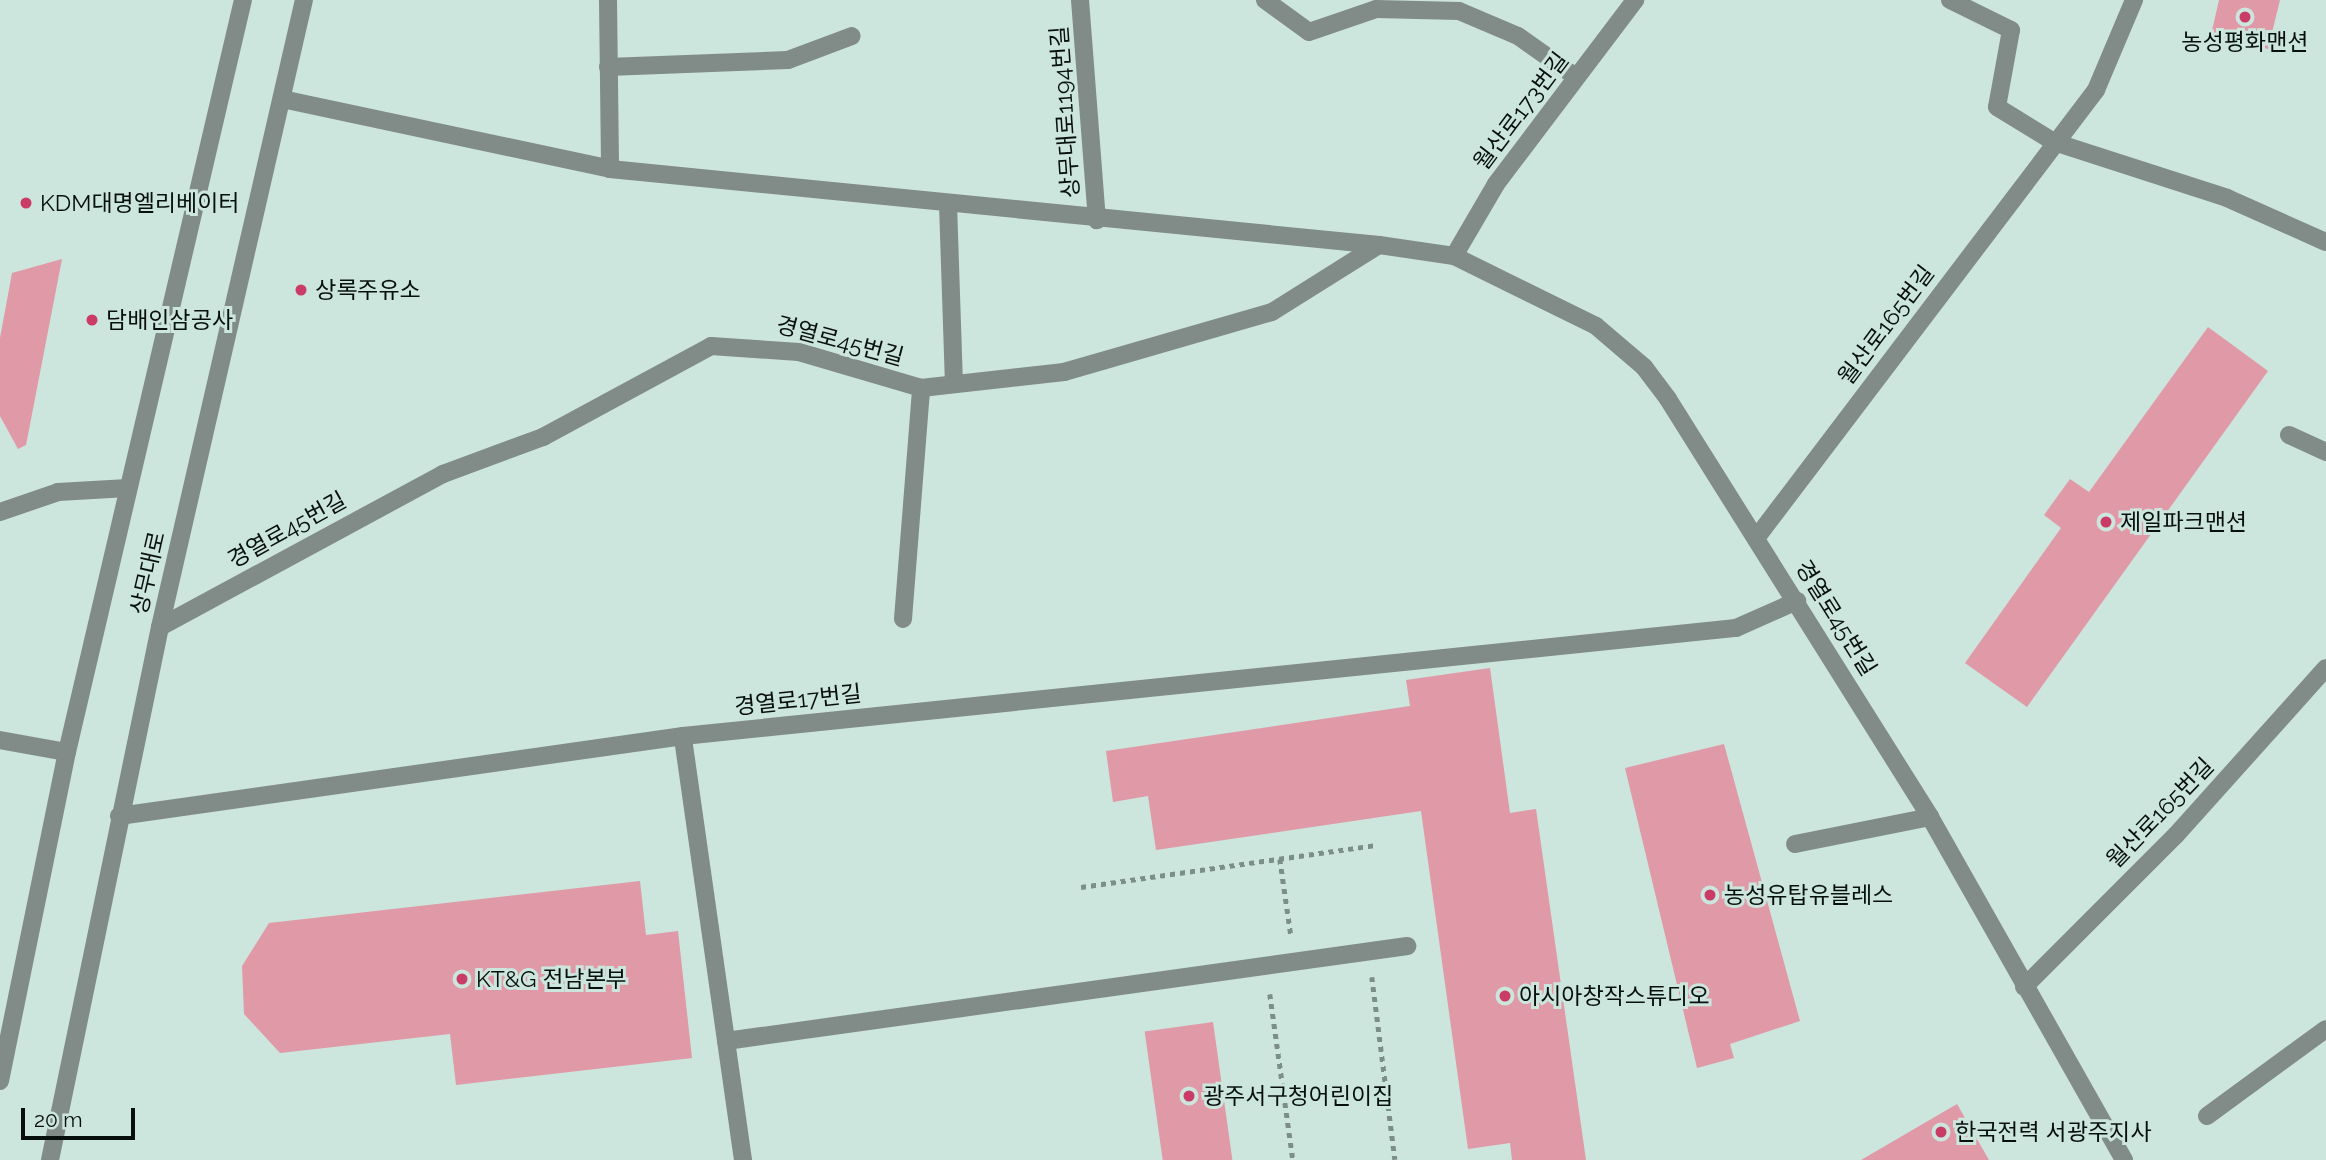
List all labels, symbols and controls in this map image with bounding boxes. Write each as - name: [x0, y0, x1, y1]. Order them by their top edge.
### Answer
- marker: 농성평화맨션: [2237, 9, 2253, 25]
- street label: 상무대로1194번길: [1045, 25, 1085, 199]
- place label: 농성평화맨션: [2182, 28, 2308, 56]
- street label: 월산로173번길: [1468, 47, 1574, 175]
- place label: KDM대명엘리베이터: [40, 189, 240, 217]
- marker: KDM대명엘리베이터: [18, 195, 34, 211]
- street label: 월산로165번길: [1832, 260, 1940, 390]
- place label: 상록주유소: [315, 276, 421, 304]
- marker: 상록주유소: [293, 282, 309, 298]
- place label: 담배인삼공사: [106, 306, 233, 334]
- street label: 경열로45번길: [773, 311, 907, 371]
- marker: 담배인삼공사: [84, 312, 100, 328]
- street label: 경열로45번길: [223, 486, 351, 574]
- place label: 제일파크맨션: [2120, 508, 2247, 536]
- marker: 제일파크맨션: [2098, 514, 2114, 530]
- street label: 상무대로: [125, 529, 171, 617]
- street label: 경열로45번길: [1790, 555, 1882, 681]
- street label: 경열로17번길: [733, 680, 863, 720]
- street label: 월산로165번길: [2101, 752, 2219, 874]
- place label: 농성유탑유블레스: [1724, 881, 1893, 909]
- marker: 농성유탑유블레스: [1702, 887, 1718, 903]
- place label: KT&G 전남본부: [476, 965, 627, 993]
- marker: KT&G 전남본부: [454, 971, 470, 987]
- place label: 아시아창작스튜디오: [1519, 982, 1709, 1010]
- marker: 아시아창작스튜디오: [1497, 988, 1513, 1004]
- place label: 광주서구청어린이집: [1203, 1082, 1393, 1110]
- marker: 광주서구청어린이집: [1181, 1088, 1197, 1104]
- scale bar: [24, 1094, 138, 1138]
- text: 20 m: [34, 1107, 82, 1132]
- place label: 한국전력 서광주지사: [1955, 1118, 2151, 1146]
- marker: 한국전력 서광주지사: [1933, 1124, 1949, 1140]

